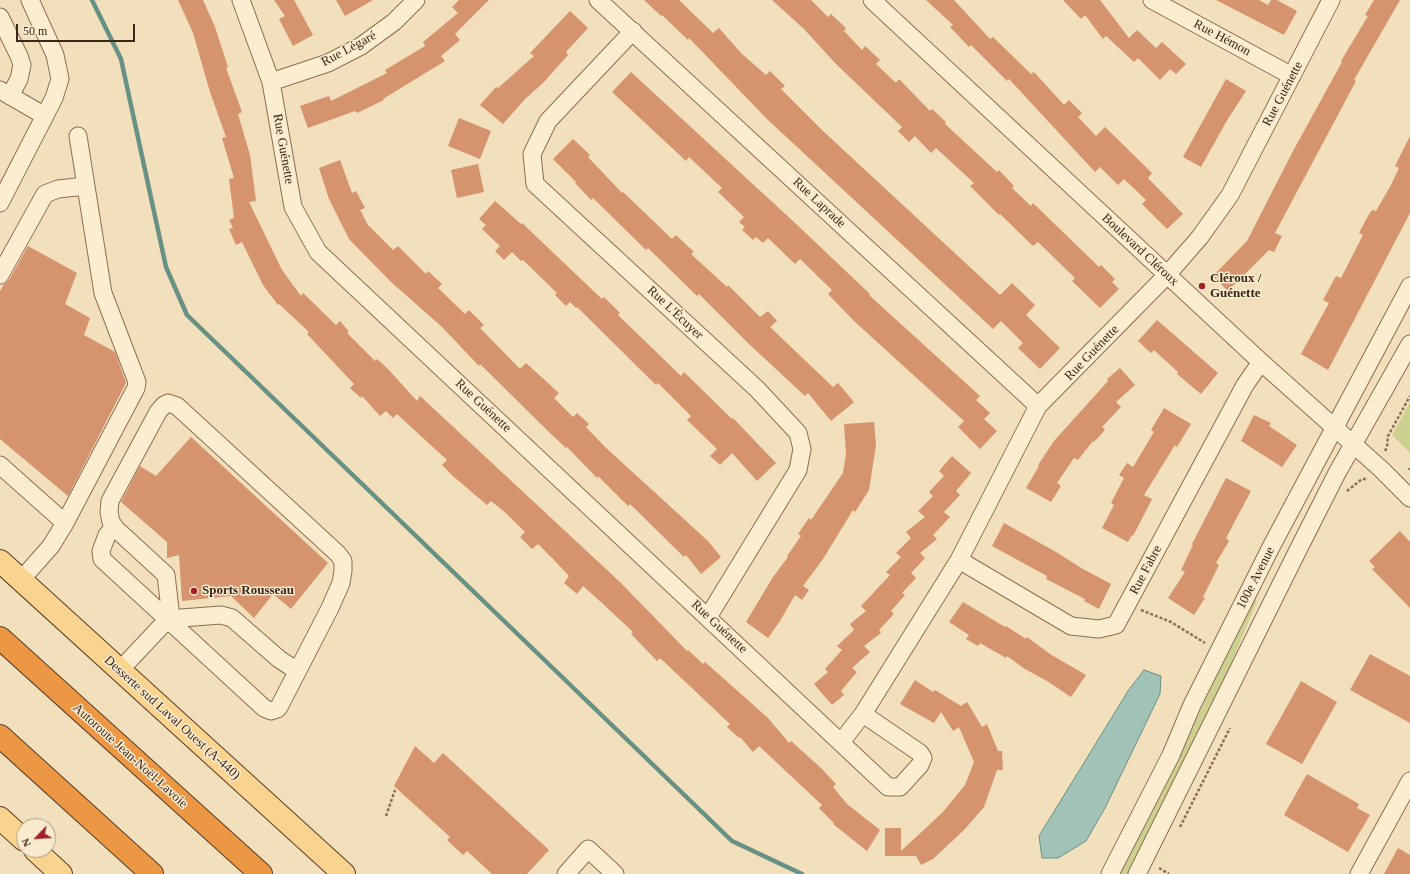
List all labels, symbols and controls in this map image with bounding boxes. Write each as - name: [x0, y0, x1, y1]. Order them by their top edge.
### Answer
- scale bar: [18, 16, 137, 42]
- street label: Rue Hémon: [1191, 16, 1253, 60]
- text: 50 m: [23, 24, 47, 38]
- street label: Rue Légaré: [319, 28, 379, 70]
- street label: Rue Guénette: [1259, 59, 1307, 129]
- street label: Rue Guénette: [269, 113, 297, 185]
- street label: Rue Laprade: [789, 175, 849, 231]
- street label: Boulevard Cléroux: [1098, 210, 1182, 290]
- place label: Cléroux / Guénette: [1210, 271, 1261, 302]
- marker: Cléroux / Guénette: [1197, 281, 1207, 291]
- street label: Rue L'Écuyer: [644, 283, 706, 343]
- street label: Rue Guénette: [1062, 322, 1122, 384]
- street label: Rue Guénette: [452, 376, 514, 436]
- street label: Rue Fabre: [1126, 543, 1166, 597]
- street label: 100e Avenue: [1234, 544, 1278, 612]
- place label: Sports Rousseau: [202, 583, 294, 599]
- marker: Sports Rousseau: [189, 586, 199, 596]
- street label: Rue Guénette: [688, 597, 750, 657]
- street label: Desserte sud Laval Ouest (A-440): [101, 653, 243, 783]
- street label: Autoroute Jean-Noël-Lavoie: [69, 700, 191, 812]
- north arrow: [16, 818, 56, 858]
- text: N: [19, 837, 33, 849]

